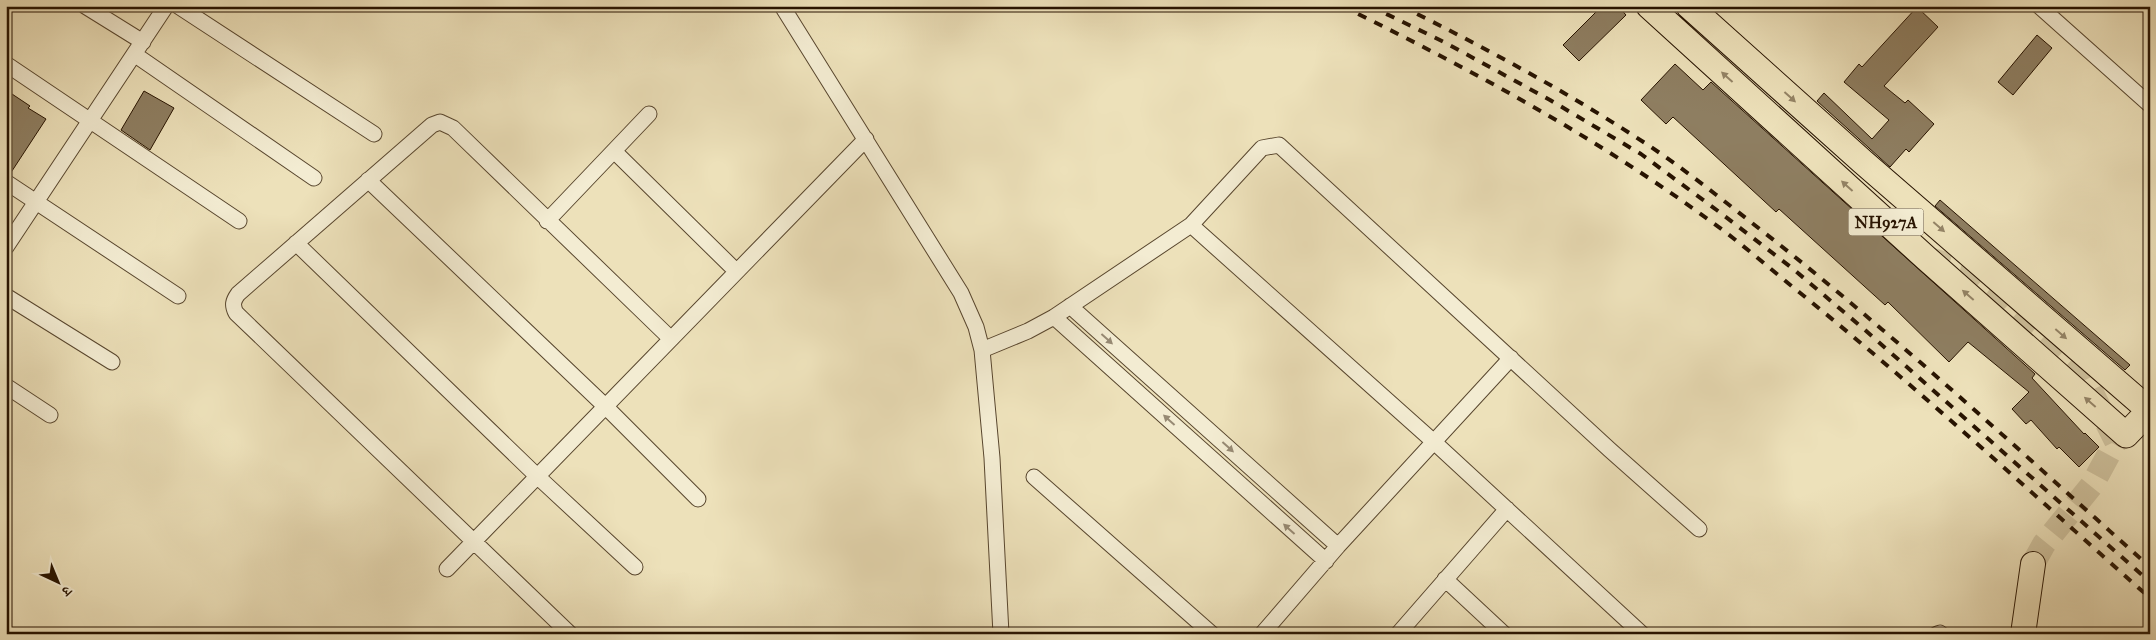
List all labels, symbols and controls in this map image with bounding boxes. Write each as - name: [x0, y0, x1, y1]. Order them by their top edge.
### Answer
- one-way arrow: [1721, 71, 1733, 83]
- one-way arrow: [1784, 91, 1796, 103]
- one-way arrow: [1842, 180, 1854, 192]
- road number: NH927A: [1848, 208, 1924, 236]
- one-way arrow: [1933, 221, 1945, 232]
- one-way arrow: [1962, 290, 1974, 301]
- one-way arrow: [2055, 328, 2068, 339]
- one-way arrow: [1100, 333, 1112, 345]
- one-way arrow: [2084, 396, 2096, 408]
- one-way arrow: [1163, 414, 1175, 426]
- one-way arrow: [1221, 441, 1233, 453]
- one-way arrow: [1284, 523, 1296, 535]
- north arrow: [32, 558, 82, 608]
- text: उ: [58, 582, 76, 600]

